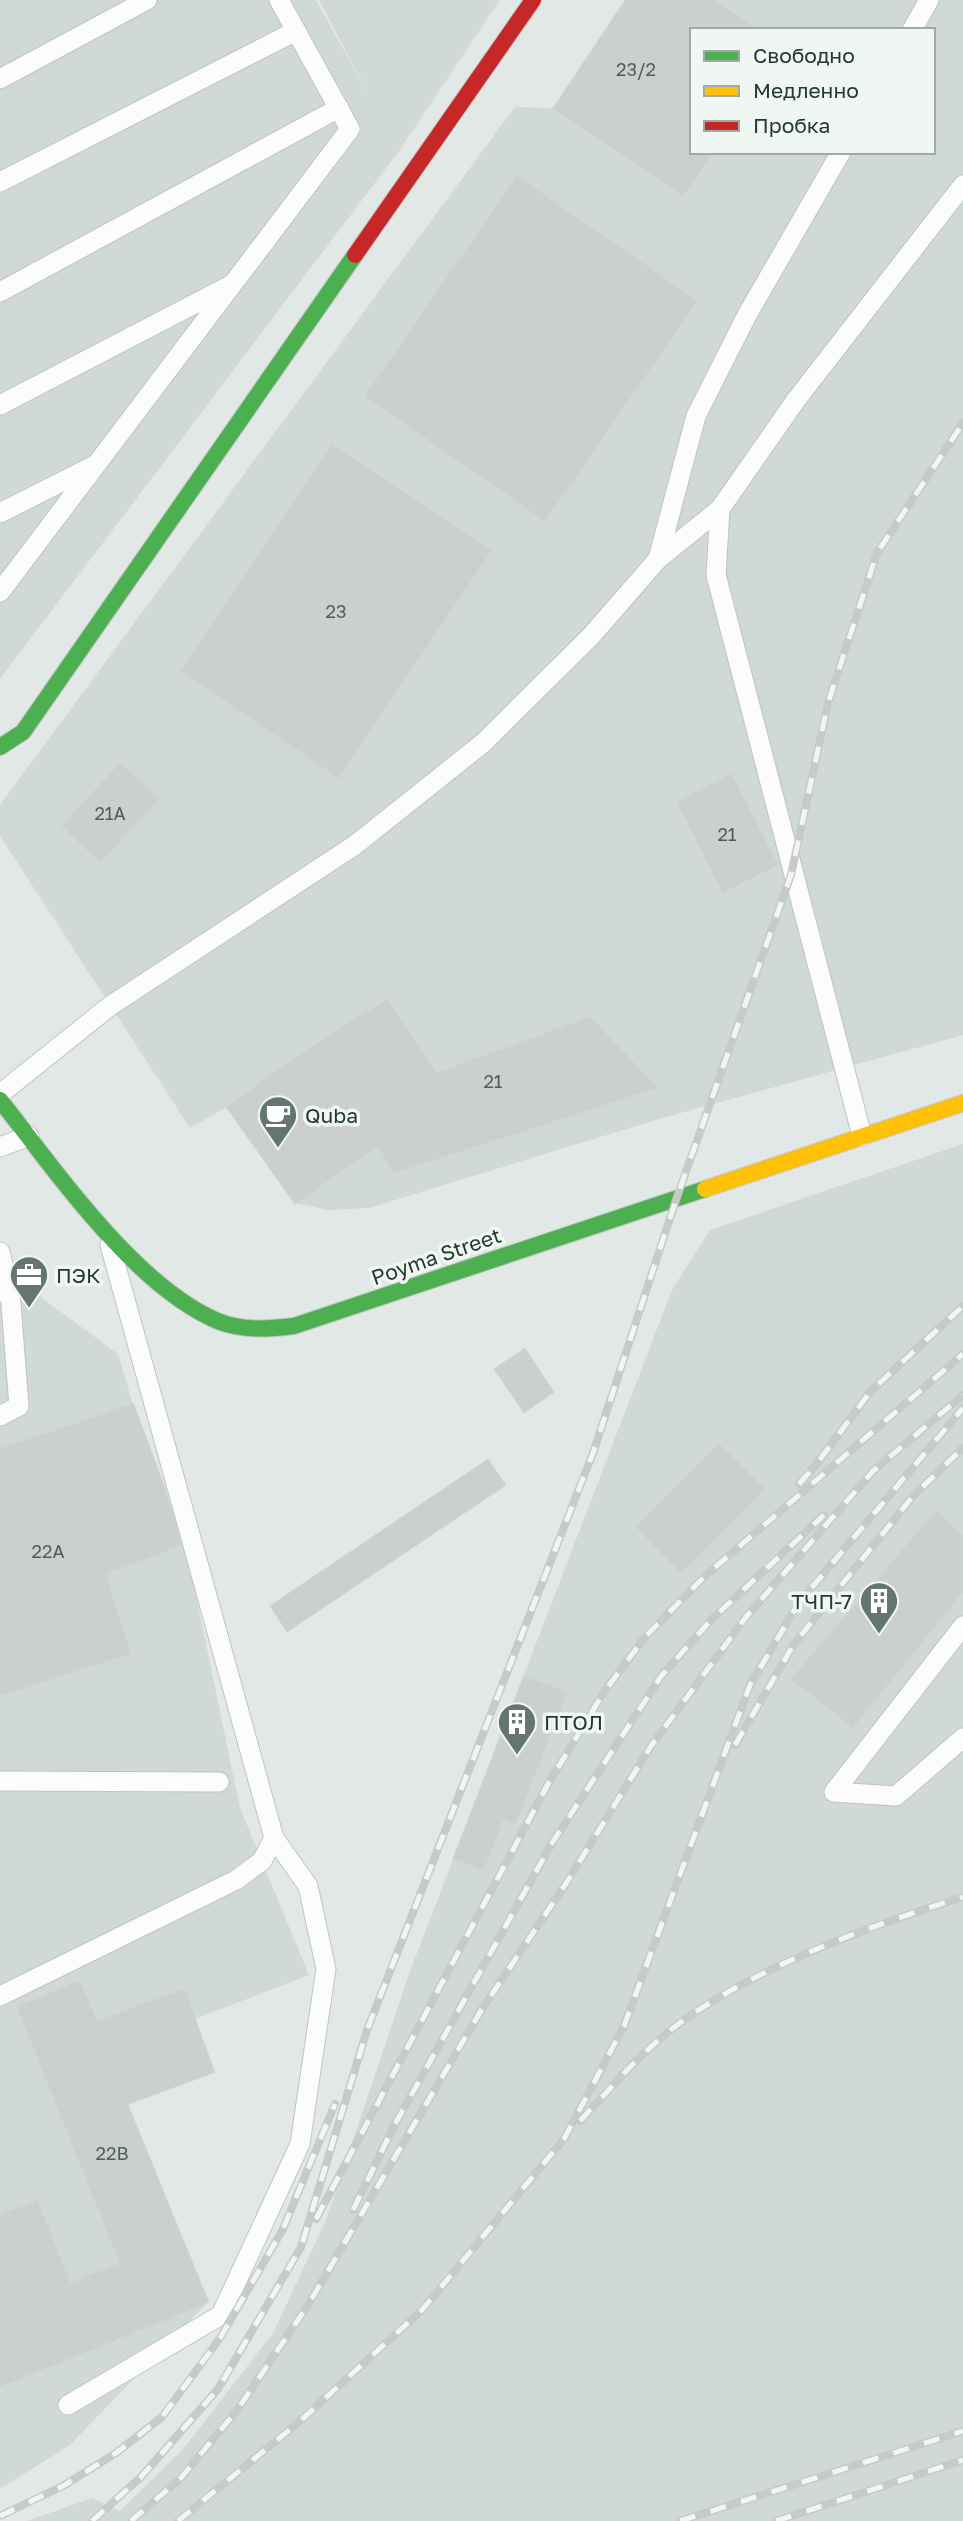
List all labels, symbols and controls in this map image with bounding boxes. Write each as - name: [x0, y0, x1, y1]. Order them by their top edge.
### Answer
- legend: [690, 28, 935, 154]
- text: Свободно: [753, 42, 855, 68]
- house number: 23/2: [616, 58, 656, 80]
- text: Медленно: [753, 77, 859, 103]
- text: Пробка: [753, 112, 831, 138]
- house number: 23: [326, 600, 346, 622]
- house number: 21А: [94, 802, 126, 824]
- house number: 21: [717, 823, 737, 845]
- house number: 21: [483, 1070, 503, 1092]
- cafe icon: Quba: [257, 1094, 299, 1149]
- place label: Quba: [305, 1102, 358, 1128]
- street label: Poyma Street: [368, 1222, 504, 1290]
- office icon: ПЭК: [8, 1254, 50, 1309]
- place label: ПЭК: [56, 1262, 101, 1288]
- house number: 22А: [32, 1540, 64, 1562]
- building icon: ТЧП-7: [858, 1580, 900, 1635]
- place label: ТЧП-7: [791, 1588, 852, 1614]
- building icon: ПТОЛ: [496, 1701, 538, 1756]
- place label: ПТОЛ: [544, 1709, 603, 1735]
- house number: 22В: [96, 2142, 128, 2164]

